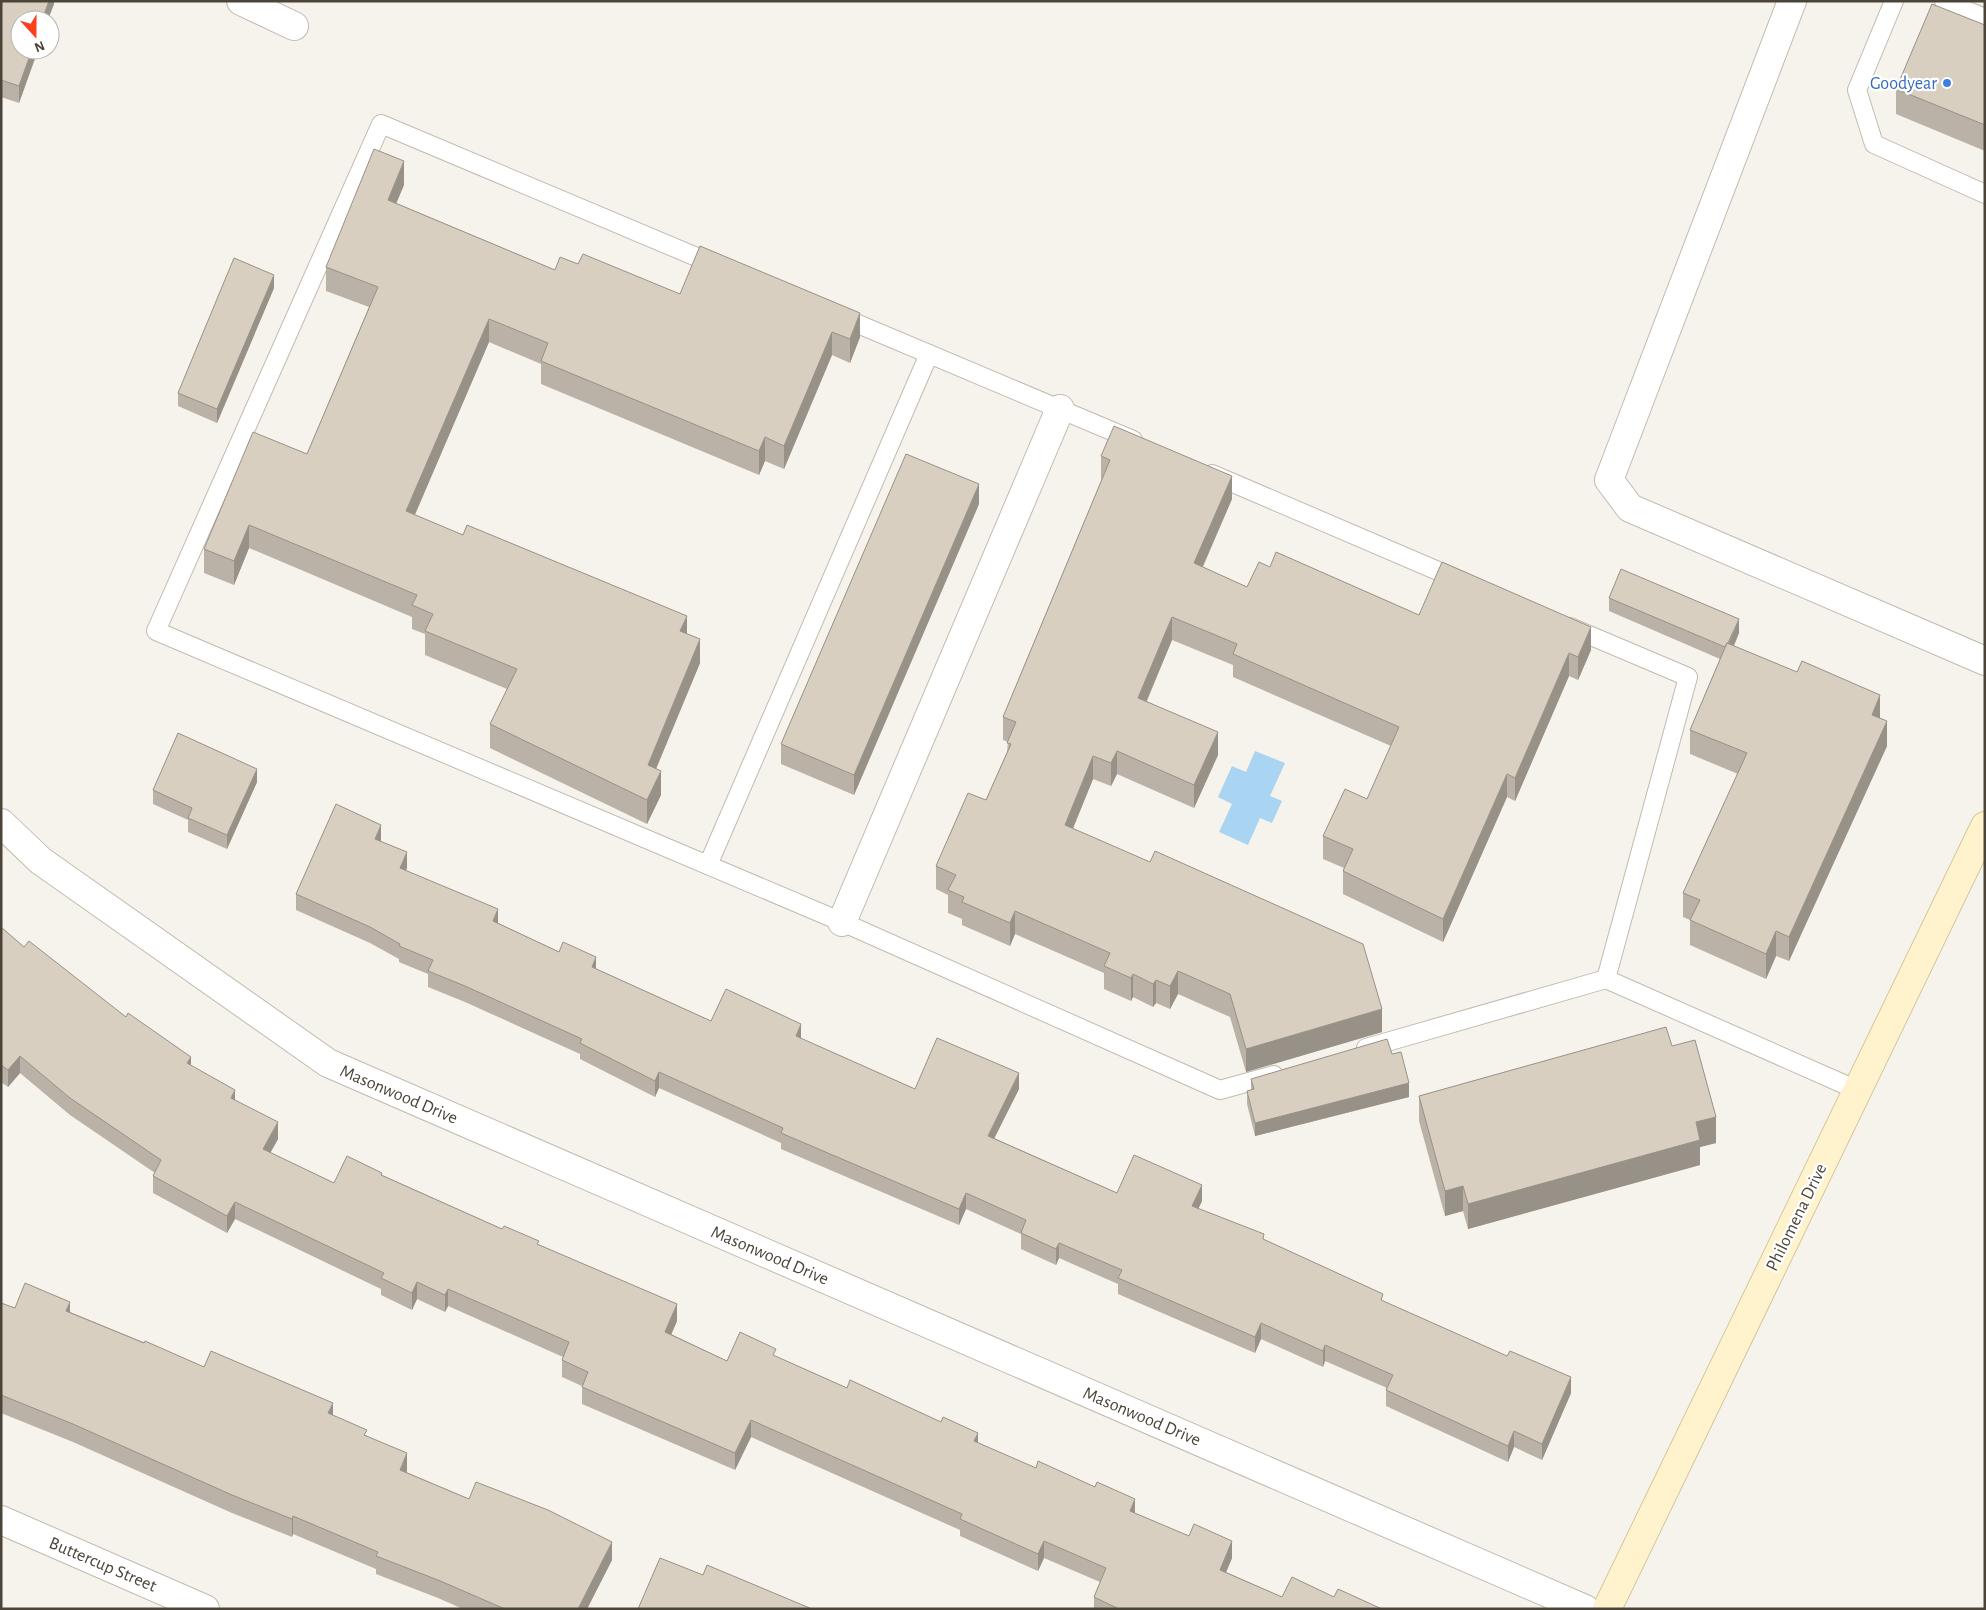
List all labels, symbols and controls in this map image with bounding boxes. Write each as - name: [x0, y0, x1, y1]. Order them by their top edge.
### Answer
- north arrow: [10, 10, 60, 60]
- text: N: [32, 38, 46, 54]
- place label: Goodyear: [1870, 75, 1937, 93]
- marker: Goodyear: [1941, 77, 1953, 89]
- street label: Masonwood Drive: [337, 1062, 460, 1128]
- street label: Philomena Drive: [1763, 1161, 1831, 1274]
- street label: Masonwood Drive: [708, 1223, 831, 1289]
- street label: Masonwood Drive: [1080, 1384, 1203, 1450]
- street label: Buttercup Street: [46, 1534, 159, 1596]

